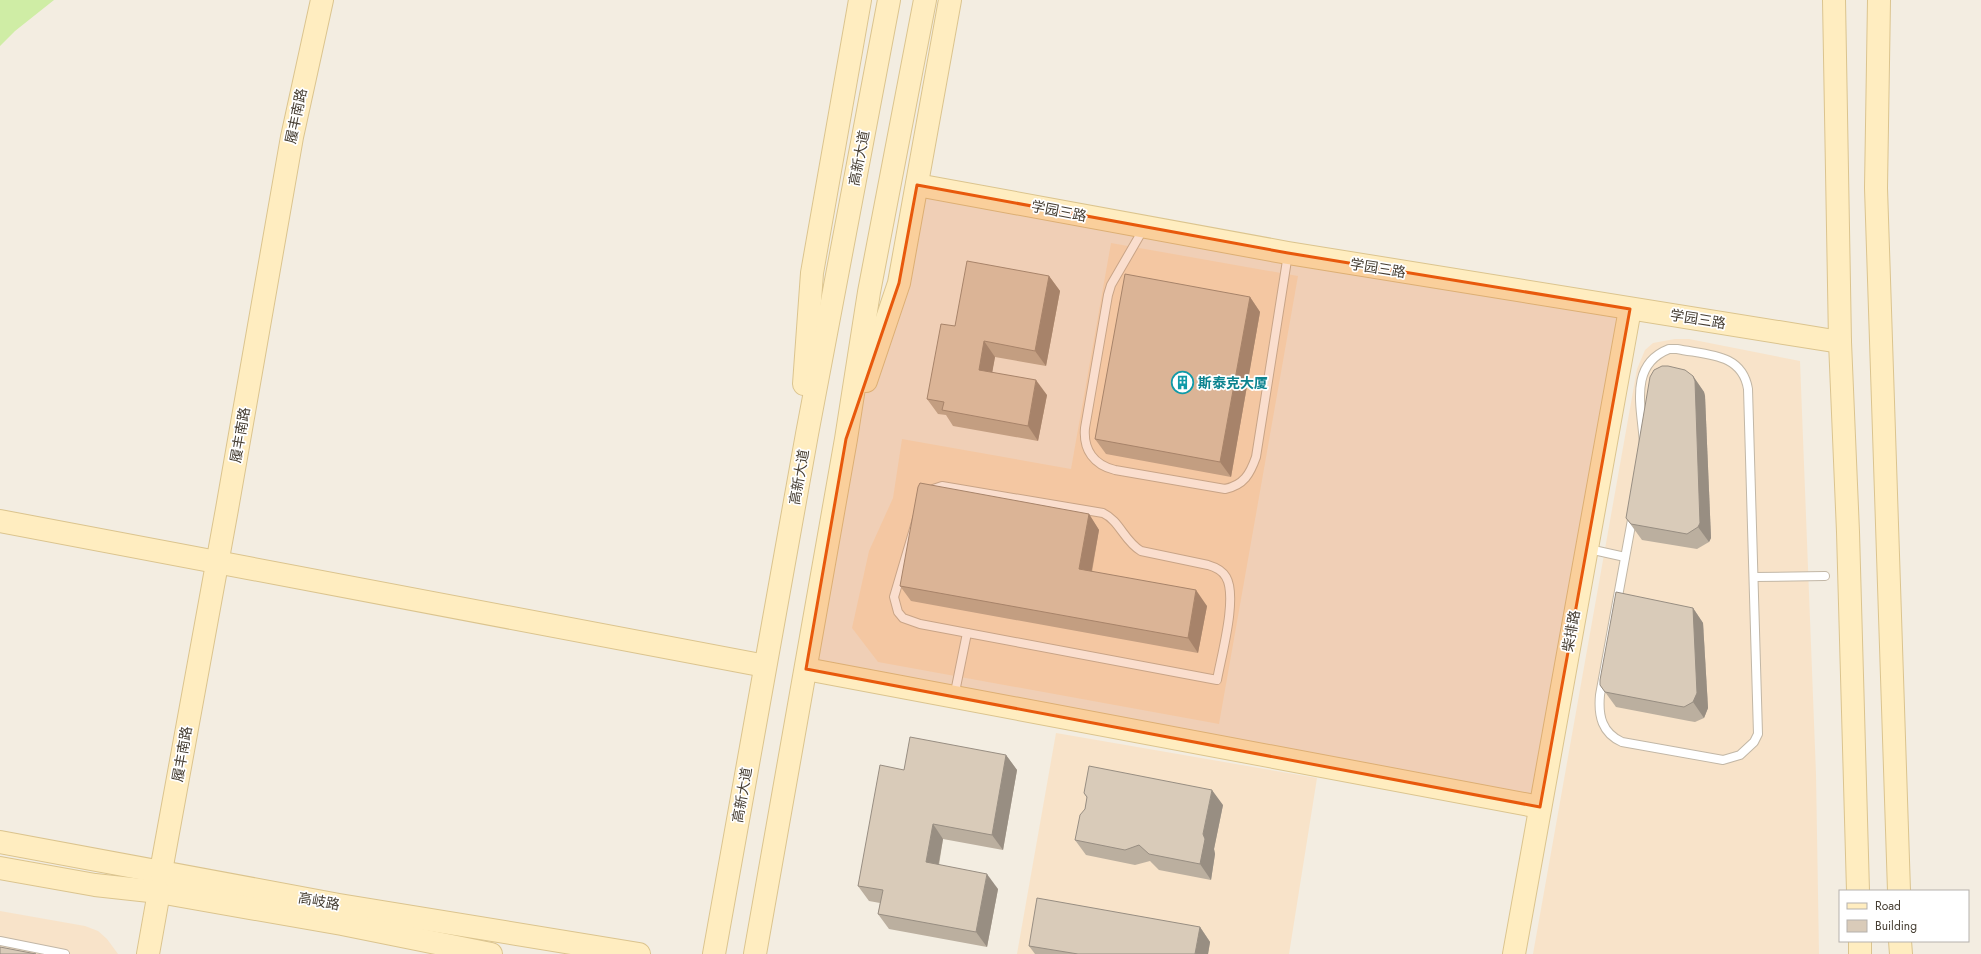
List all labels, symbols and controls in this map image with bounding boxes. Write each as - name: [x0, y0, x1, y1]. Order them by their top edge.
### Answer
- street label: 履丰南路: [280, 87, 312, 145]
- street label: 高新大道: [844, 129, 874, 187]
- street label: 学园三路: [1030, 196, 1088, 226]
- street label: 学园三路: [1349, 254, 1407, 282]
- street label: 学园三路: [1669, 305, 1727, 333]
- building icon: 斯泰克大厦: [1170, 370, 1196, 396]
- place label: 斯泰克大厦: [1198, 373, 1268, 393]
- street label: 履丰南路: [225, 406, 255, 464]
- street label: 高新大道: [784, 448, 814, 506]
- street label: 柴排路: [1558, 609, 1584, 653]
- street label: 履丰南路: [167, 725, 197, 783]
- street label: 高新大道: [727, 766, 757, 824]
- street label: 高岐路: [297, 888, 341, 914]
- legend: [1839, 890, 1969, 942]
- text: Road: [1875, 897, 1901, 915]
- text: Building: [1875, 917, 1917, 935]

